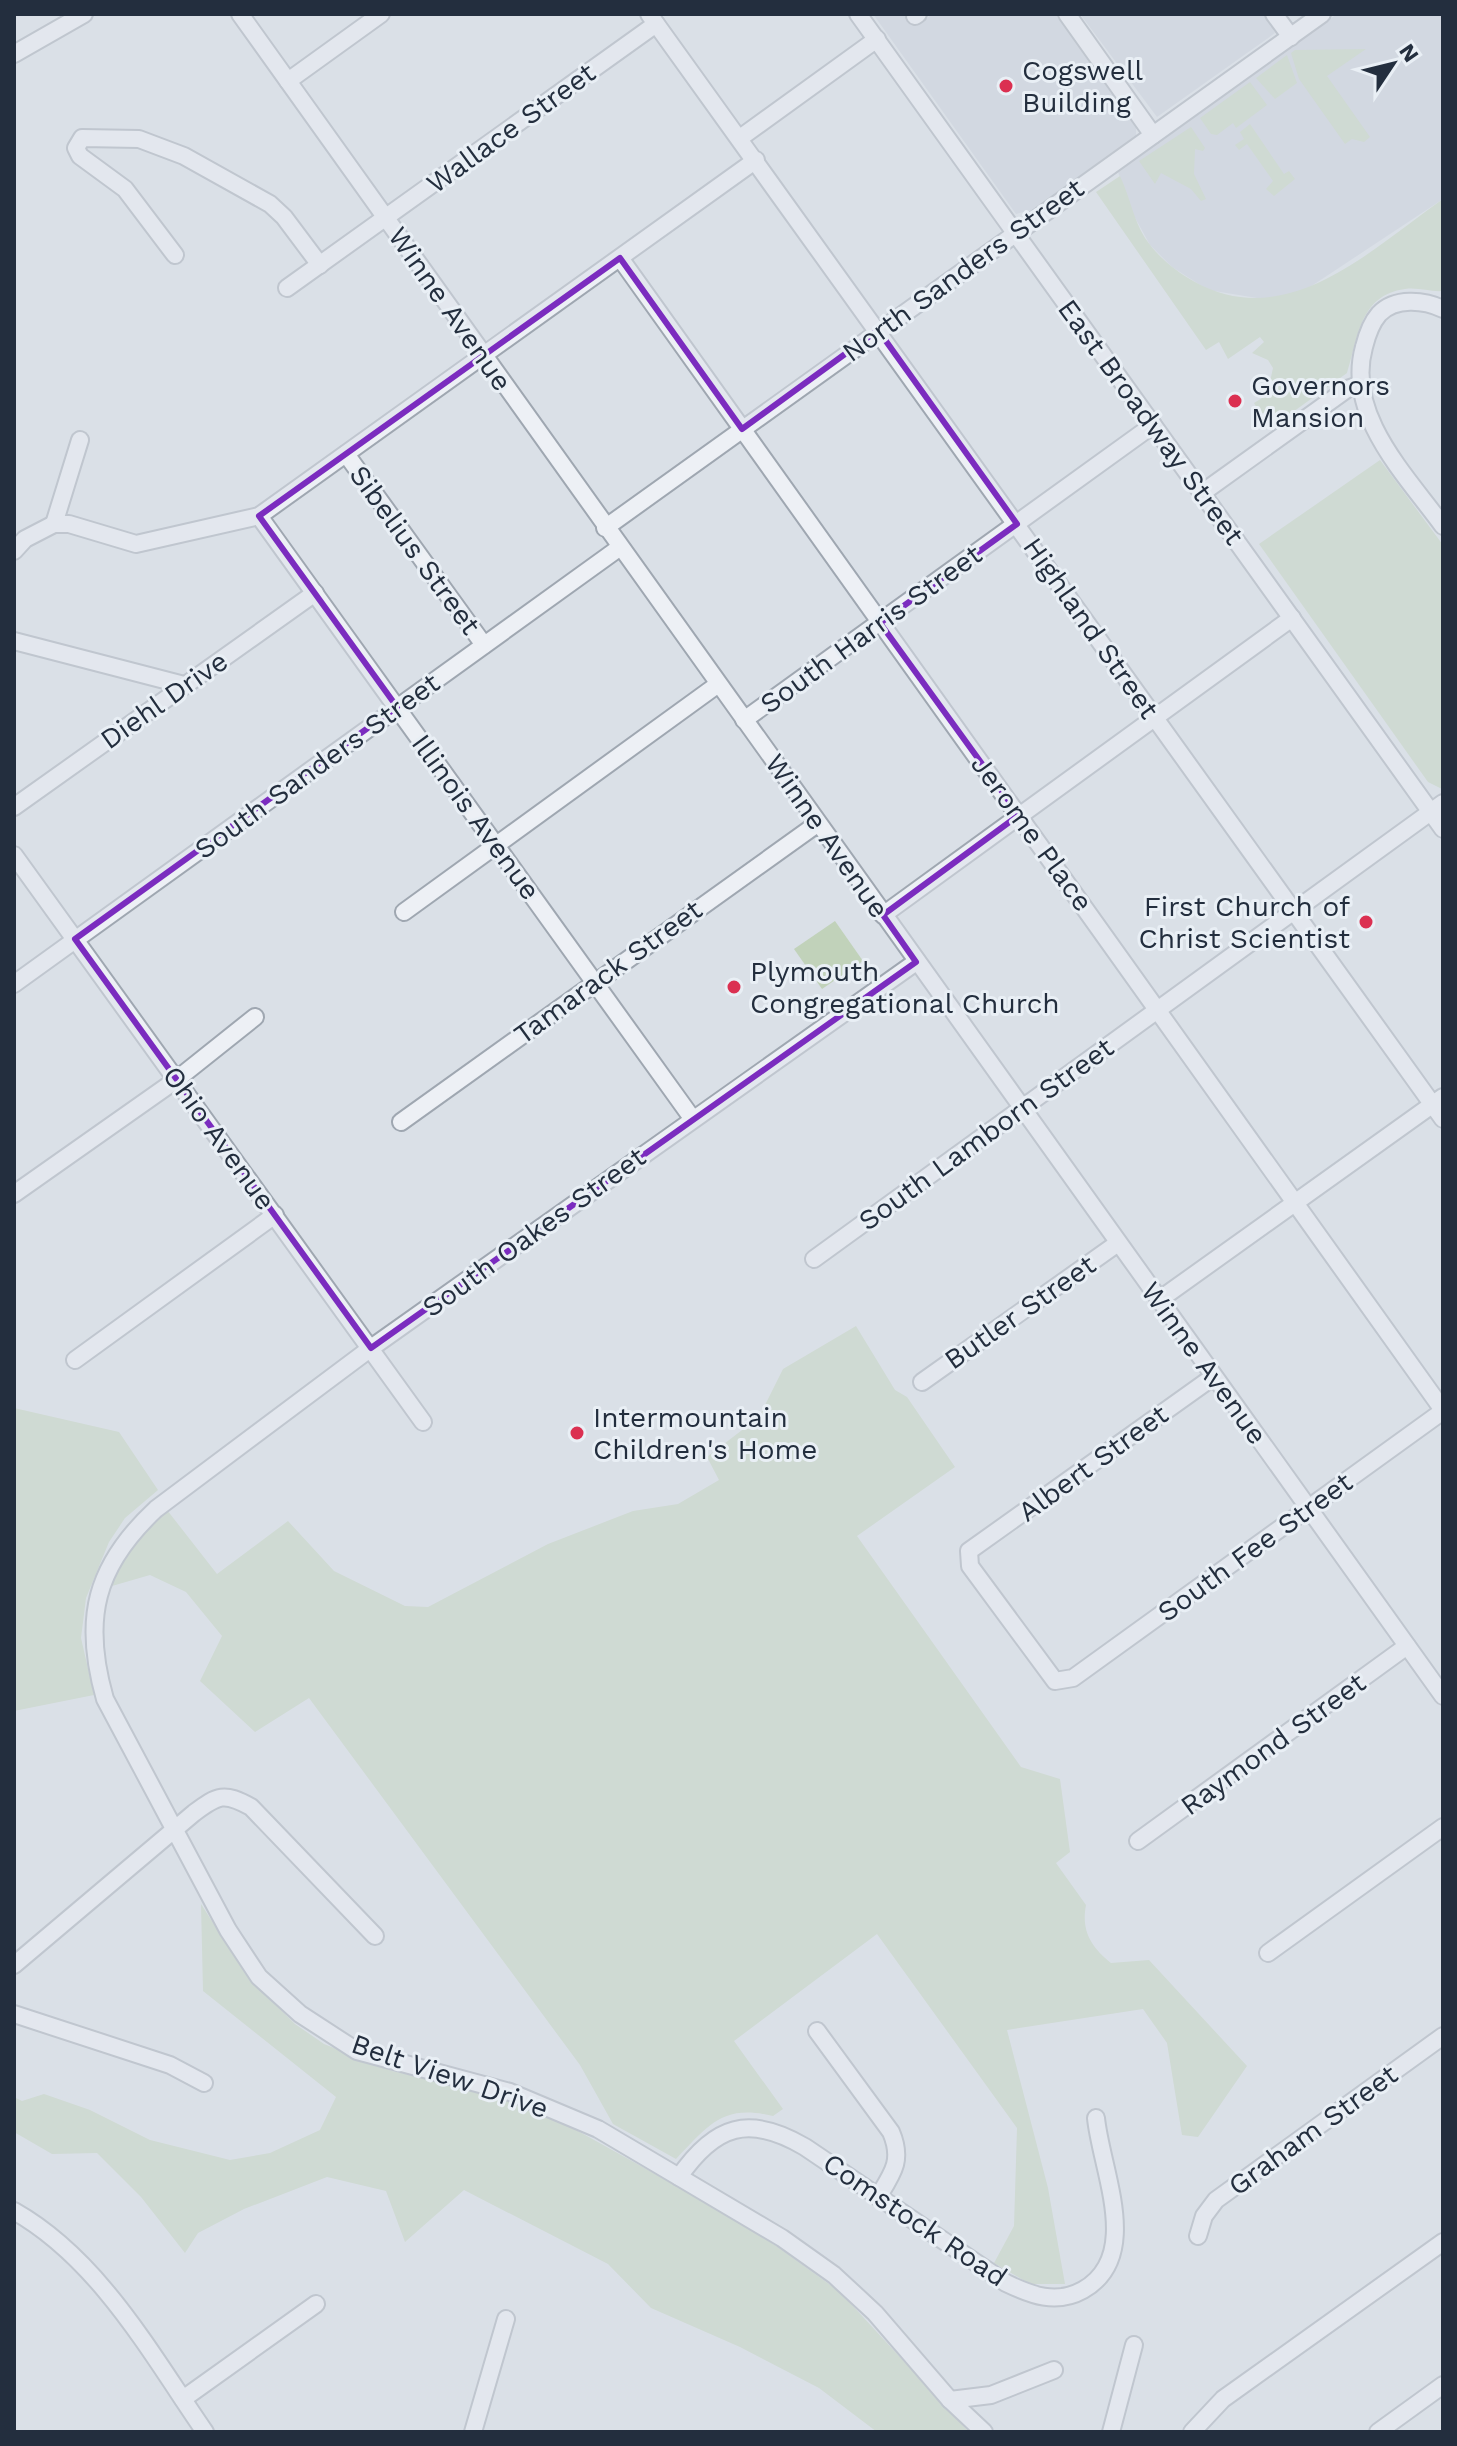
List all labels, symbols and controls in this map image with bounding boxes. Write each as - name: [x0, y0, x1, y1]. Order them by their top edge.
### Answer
- north arrow: [1353, 24, 1433, 104]
- text: N: [1394, 39, 1424, 67]
- place label: Cogswell Building: [1022, 54, 1144, 119]
- street label: Wallace Street: [420, 56, 602, 200]
- marker: Cogswell Building: [997, 77, 1015, 95]
- street label: North Sanders Street: [836, 171, 1090, 369]
- street label: Winne Avenue: [381, 221, 519, 397]
- street label: East Broadway Street: [1051, 293, 1251, 551]
- place label: Governors Mansion: [1251, 369, 1390, 434]
- marker: Governors Mansion: [1226, 392, 1244, 410]
- street label: Sibelius Street: [343, 459, 488, 641]
- street label: Highland Street: [1016, 531, 1166, 725]
- street label: South Harris Street: [754, 537, 988, 720]
- street label: Diehl Drive: [94, 644, 234, 756]
- street label: South Sanders Street: [188, 666, 446, 866]
- street label: Illinois Avenue: [405, 728, 547, 906]
- street label: Winne Avenue: [758, 748, 896, 924]
- street label: Jerome Place: [964, 748, 1100, 918]
- place label: First Church of Christ Scientist: [1139, 890, 1350, 955]
- street label: Tamarack Street: [508, 893, 709, 1051]
- marker: First Church of Christ Scientist: [1357, 913, 1375, 931]
- place label: Plymouth Congregational Church: [750, 955, 1060, 1020]
- marker: Plymouth Congregational Church: [725, 978, 743, 996]
- street label: South Lamborn Street: [852, 1030, 1120, 1238]
- street label: Ohio Avenue: [156, 1060, 282, 1216]
- street label: South Oakes Street: [416, 1140, 652, 1324]
- street label: Butler Street: [938, 1248, 1102, 1376]
- street label: Winne Avenue: [1134, 1275, 1274, 1451]
- street label: Albert Street: [1012, 1398, 1174, 1528]
- place label: Intermountain Children's Home: [593, 1401, 817, 1466]
- marker: Intermountain Children's Home: [568, 1424, 586, 1442]
- street label: South Fee Street: [1151, 1465, 1359, 1629]
- street label: Raymond Street: [1174, 1666, 1372, 1822]
- street label: Belt View Drive: [347, 2027, 553, 2125]
- street label: Graham Street: [1222, 2057, 1404, 2202]
- street label: Comstock Road: [817, 2146, 1013, 2294]

